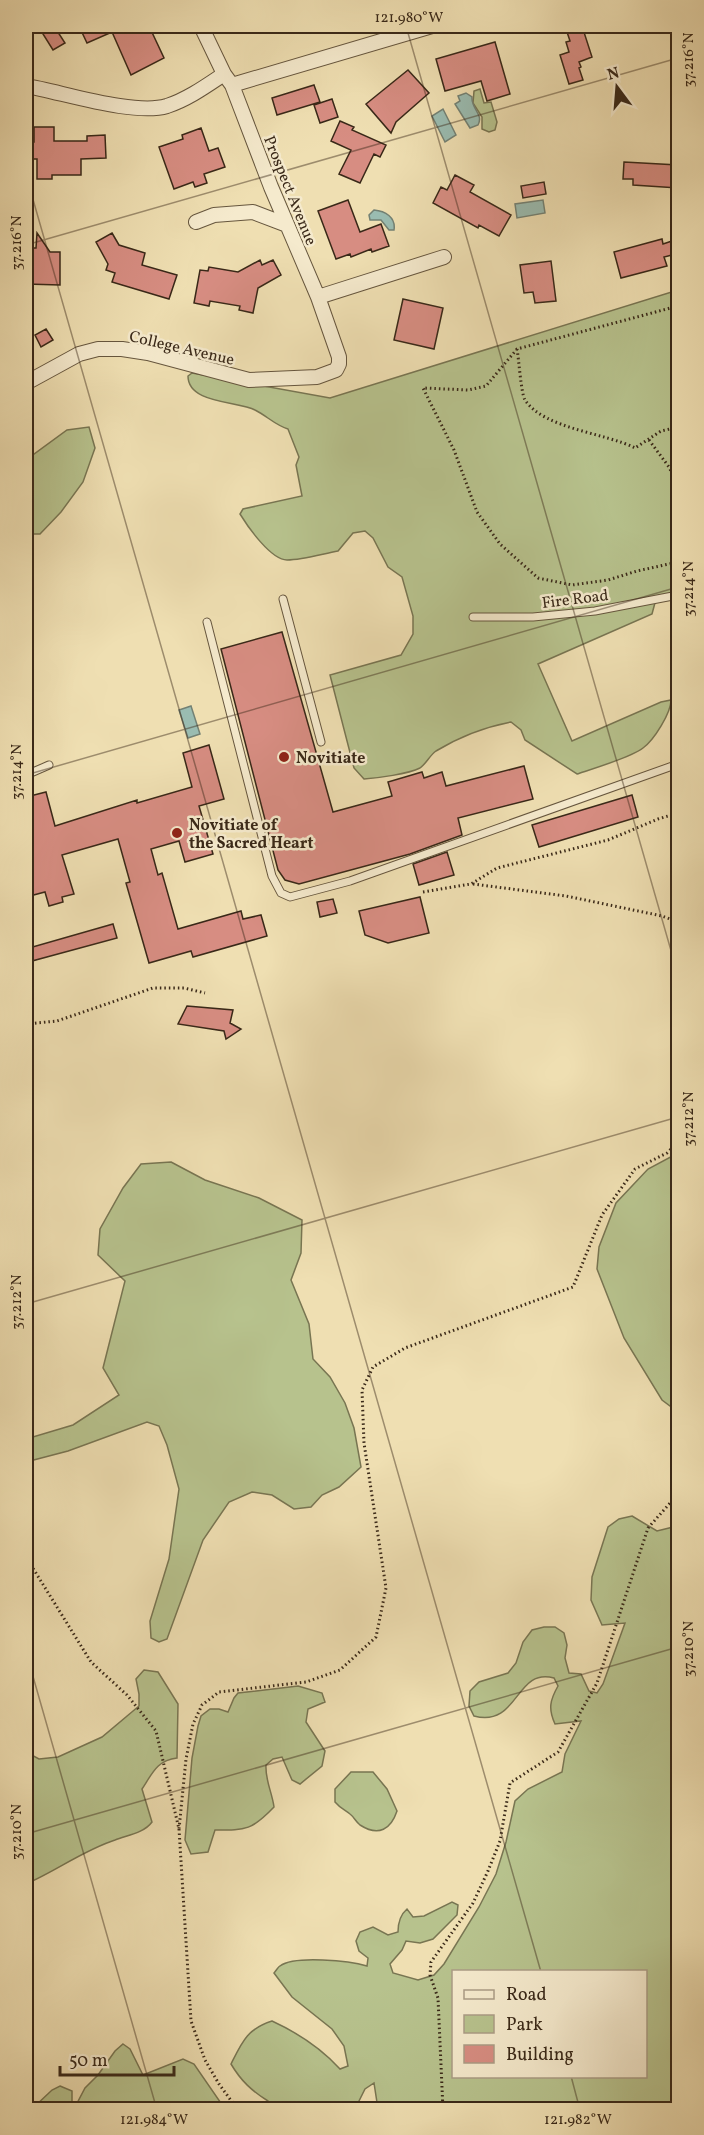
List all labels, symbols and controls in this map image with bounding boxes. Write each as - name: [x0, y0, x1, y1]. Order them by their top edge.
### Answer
- text: 121.980°W: [375, 8, 443, 29]
- text: 37.216°N: [679, 32, 700, 88]
- north arrow: [587, 57, 647, 117]
- text: N: [605, 62, 622, 87]
- street label: Prospect Avenue: [257, 133, 321, 249]
- text: 37.216°N: [7, 215, 28, 271]
- street label: College Avenue: [127, 326, 236, 372]
- text: 37.214°N: [679, 561, 700, 617]
- street label: Fire Road: [541, 585, 610, 615]
- text: 37.214°N: [7, 744, 28, 800]
- place label: Novitiate: [296, 748, 365, 770]
- marker: Novitiate: [277, 750, 291, 764]
- place label: Novitiate of the Sacred Heart: [189, 815, 313, 855]
- marker: Novitiate of the Sacred Heart: [170, 826, 184, 840]
- text: 37.212°N: [679, 1091, 700, 1147]
- text: 37.212°N: [7, 1274, 28, 1330]
- text: 37.210°N: [679, 1621, 700, 1677]
- text: 37.210°N: [7, 1804, 28, 1860]
- legend: [452, 1970, 647, 2078]
- text: Road: [506, 1983, 547, 2008]
- text: Park: [506, 2013, 543, 2038]
- scale bar: [60, 2039, 174, 2077]
- text: Building: [506, 2043, 574, 2068]
- text: 50 m: [69, 2049, 108, 2074]
- text: 121.984°W: [120, 2110, 188, 2131]
- text: 121.982°W: [544, 2110, 612, 2131]

